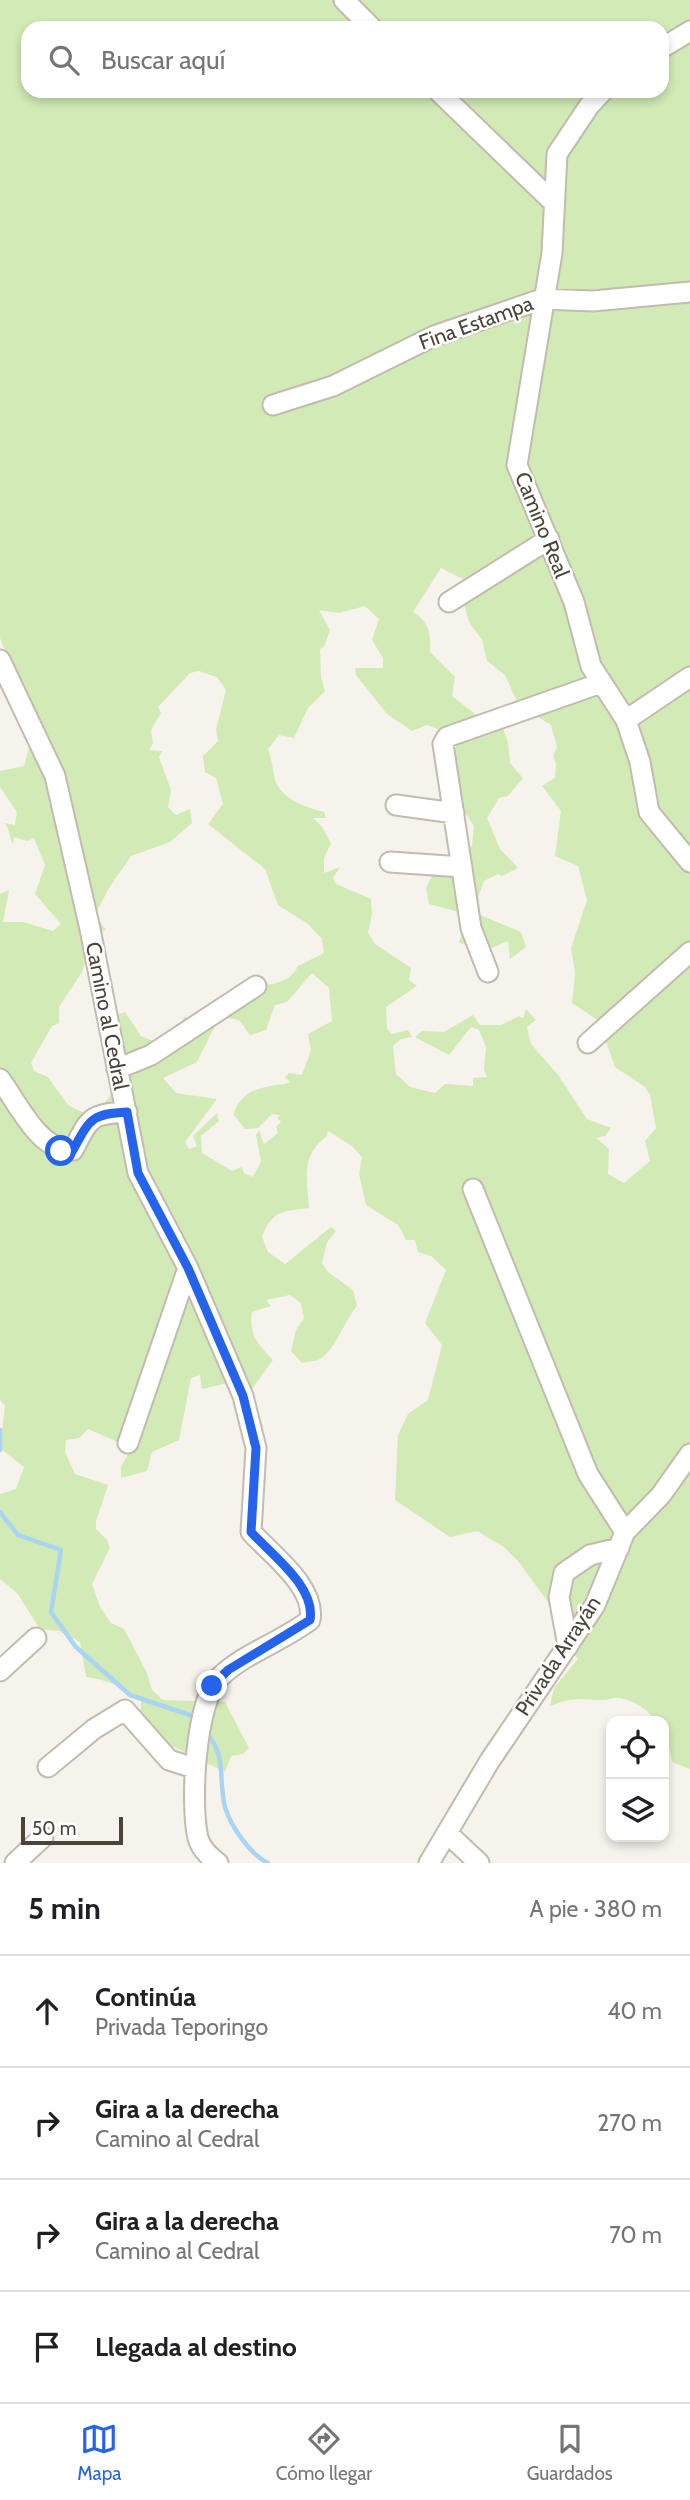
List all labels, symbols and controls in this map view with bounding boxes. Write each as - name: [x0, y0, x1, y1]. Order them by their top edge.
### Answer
- search box: [21, 21, 669, 98]
- icon: search: [45, 41, 83, 79]
- text: Buscar aquí: [101, 44, 225, 76]
- street label: Fina Estampa: [415, 290, 536, 355]
- street label: Camino Real: [510, 468, 575, 581]
- street label: Camino al Cedral: [81, 940, 134, 1092]
- route start: [45, 1135, 76, 1166]
- street label: Privada Arrayán: [510, 1591, 606, 1720]
- route end: [196, 1670, 227, 1701]
- map controls: [606, 1716, 669, 1842]
- button: locate: [606, 1716, 669, 1779]
- button: layers: [606, 1779, 669, 1842]
- scale bar: [21, 1814, 122, 1846]
- text: 50 m: [32, 1817, 76, 1840]
- text: 5 min: [28, 1890, 101, 1927]
- text: A pie · 380 m: [530, 1895, 662, 1923]
- text: Continúa: [95, 1981, 196, 2013]
- icon: ahead: [28, 1992, 66, 2030]
- text: 40 m: [607, 1997, 662, 2025]
- text: Privada Teporingo: [95, 2013, 268, 2041]
- text: Gira a la derecha: [95, 2093, 279, 2125]
- icon: right: [28, 2104, 66, 2142]
- text: 270 m: [597, 2109, 662, 2137]
- text: Camino al Cedral: [95, 2125, 260, 2153]
- text: Gira a la derecha: [95, 2205, 279, 2237]
- icon: right: [28, 2216, 66, 2254]
- text: 70 m: [609, 2221, 662, 2249]
- text: Camino al Cedral: [95, 2237, 260, 2265]
- icon: arrive: [28, 2328, 66, 2366]
- text: Llegada al destino: [95, 2331, 297, 2363]
- tab: Mapa: [77, 2420, 121, 2485]
- tab: Cómo llegar: [276, 2420, 372, 2485]
- tab: Guardados: [527, 2420, 613, 2485]

